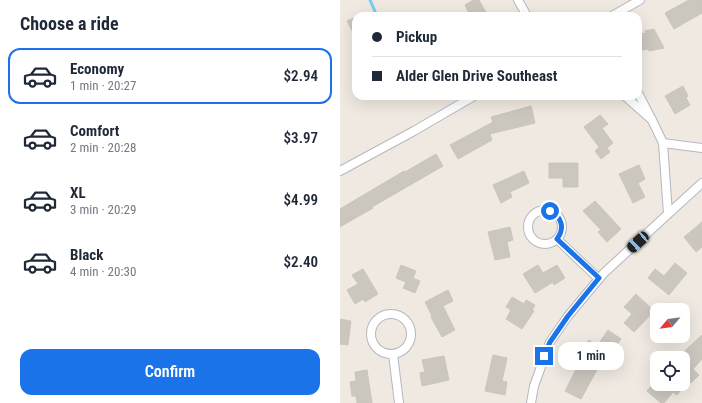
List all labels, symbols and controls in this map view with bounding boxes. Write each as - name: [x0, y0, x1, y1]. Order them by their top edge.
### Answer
- text: Choose a ride: [20, 13, 119, 34]
- text: Pickup: [396, 28, 437, 46]
- icon: car: [22, 58, 58, 94]
- text: Economy: [70, 60, 124, 78]
- text: $2.94: [284, 67, 318, 85]
- text: Alder Glen Drive Southeast: [396, 67, 557, 85]
- text: 1 min · 20:27: [70, 78, 136, 93]
- icon: car: [22, 120, 58, 156]
- text: Comfort: [70, 122, 119, 140]
- text: $3.97: [284, 129, 318, 147]
- text: 2 min · 20:28: [70, 140, 136, 155]
- icon: car: [22, 182, 58, 218]
- text: XL: [70, 184, 86, 202]
- text: $4.99: [284, 191, 318, 209]
- text: 3 min · 20:29: [70, 202, 136, 217]
- route start: [541, 202, 559, 220]
- car: [625, 230, 651, 254]
- icon: car: [22, 244, 58, 280]
- text: Black: [70, 246, 103, 264]
- text: $2.40: [284, 253, 318, 271]
- text: 4 min · 20:30: [70, 264, 136, 279]
- north arrow: [650, 303, 690, 343]
- map controls: [650, 303, 690, 391]
- callout: 1 min: [558, 342, 624, 370]
- route end: [535, 347, 553, 365]
- text: 1 min: [577, 348, 605, 363]
- button: Confirm: [20, 349, 320, 395]
- button: locate: [650, 351, 690, 391]

